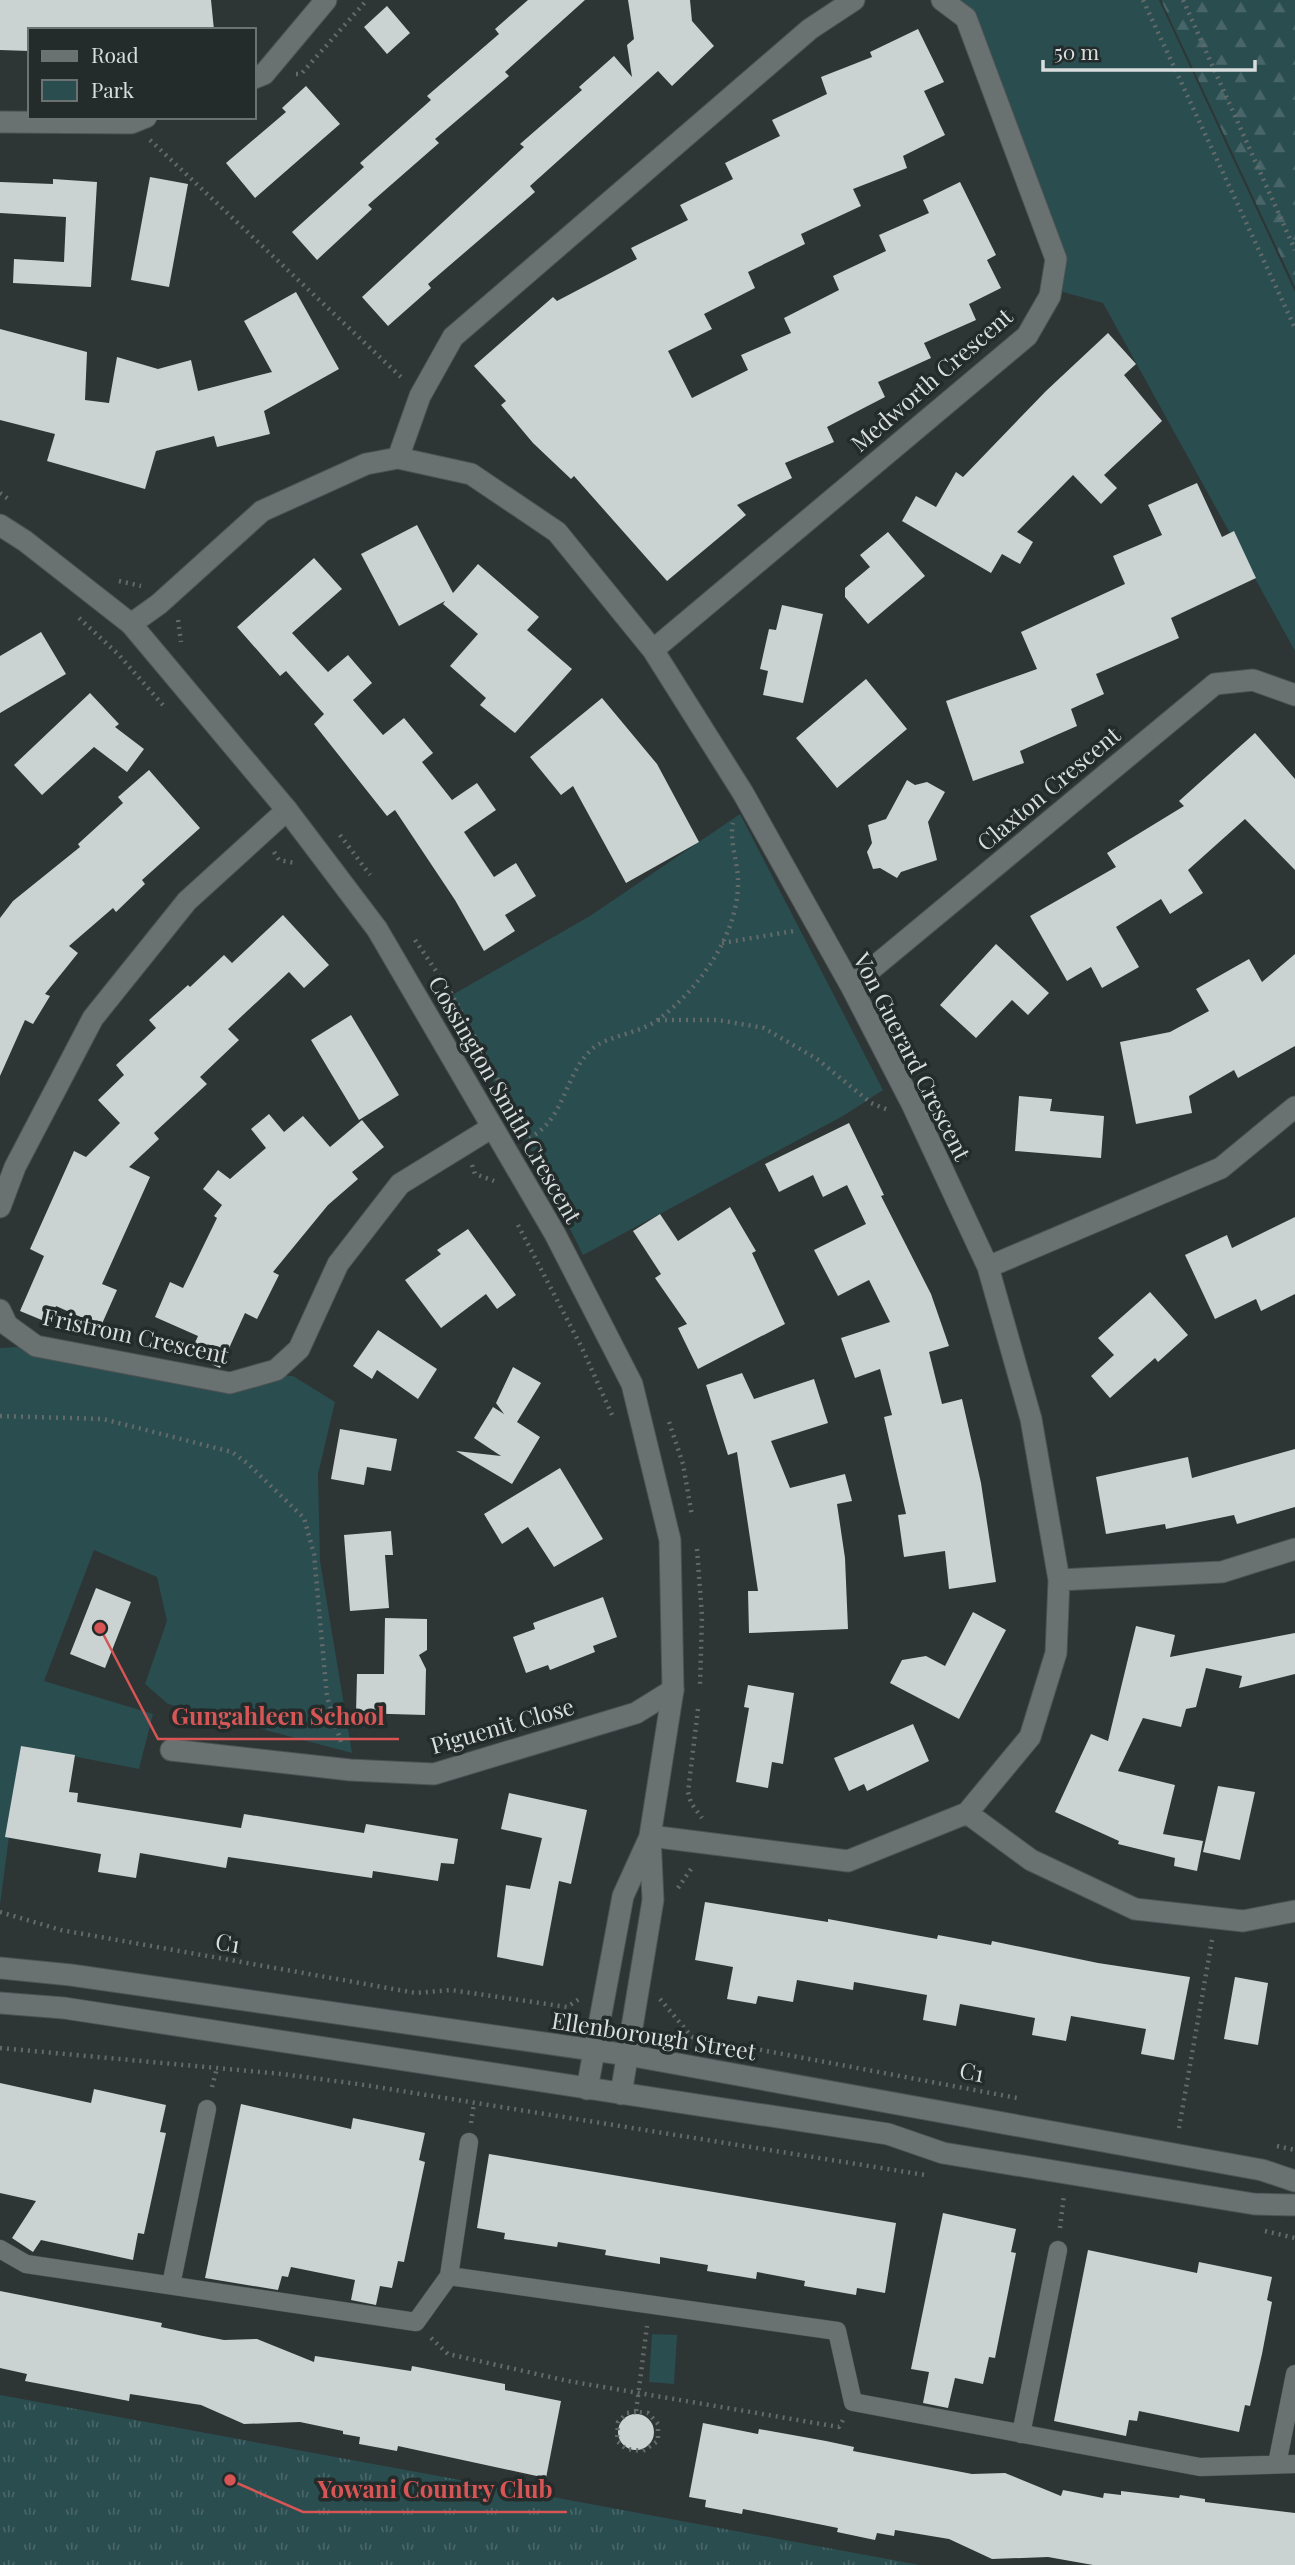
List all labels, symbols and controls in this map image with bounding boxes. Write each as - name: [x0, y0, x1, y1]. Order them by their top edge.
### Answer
- legend: [28, 28, 256, 119]
- scale bar: [1043, 28, 1255, 72]
- text: 50 m: [1054, 37, 1100, 65]
- text: Road: [91, 40, 139, 68]
- text: Park: [91, 75, 135, 103]
- street label: Medworth Crescent: [844, 300, 1019, 458]
- street label: Claxton Crescent: [970, 718, 1127, 857]
- street label: Von Guerard Crescent: [847, 946, 979, 1166]
- street label: Cossington Smith Crescent: [422, 970, 590, 1229]
- street label: Fristrom Crescent: [40, 1300, 233, 1370]
- street label: Piguenit Close: [427, 1690, 577, 1760]
- callout: Gungahleen School: [158, 1694, 399, 1739]
- text: Gungahleen School: [171, 1699, 385, 1731]
- street label: C1: [213, 1925, 243, 1959]
- street label: Ellenborough Street: [549, 2004, 759, 2067]
- street label: C1: [957, 2053, 987, 2089]
- callout: Yowani Country Club: [303, 2467, 567, 2512]
- text: Yowani Country Club: [317, 2472, 552, 2504]

